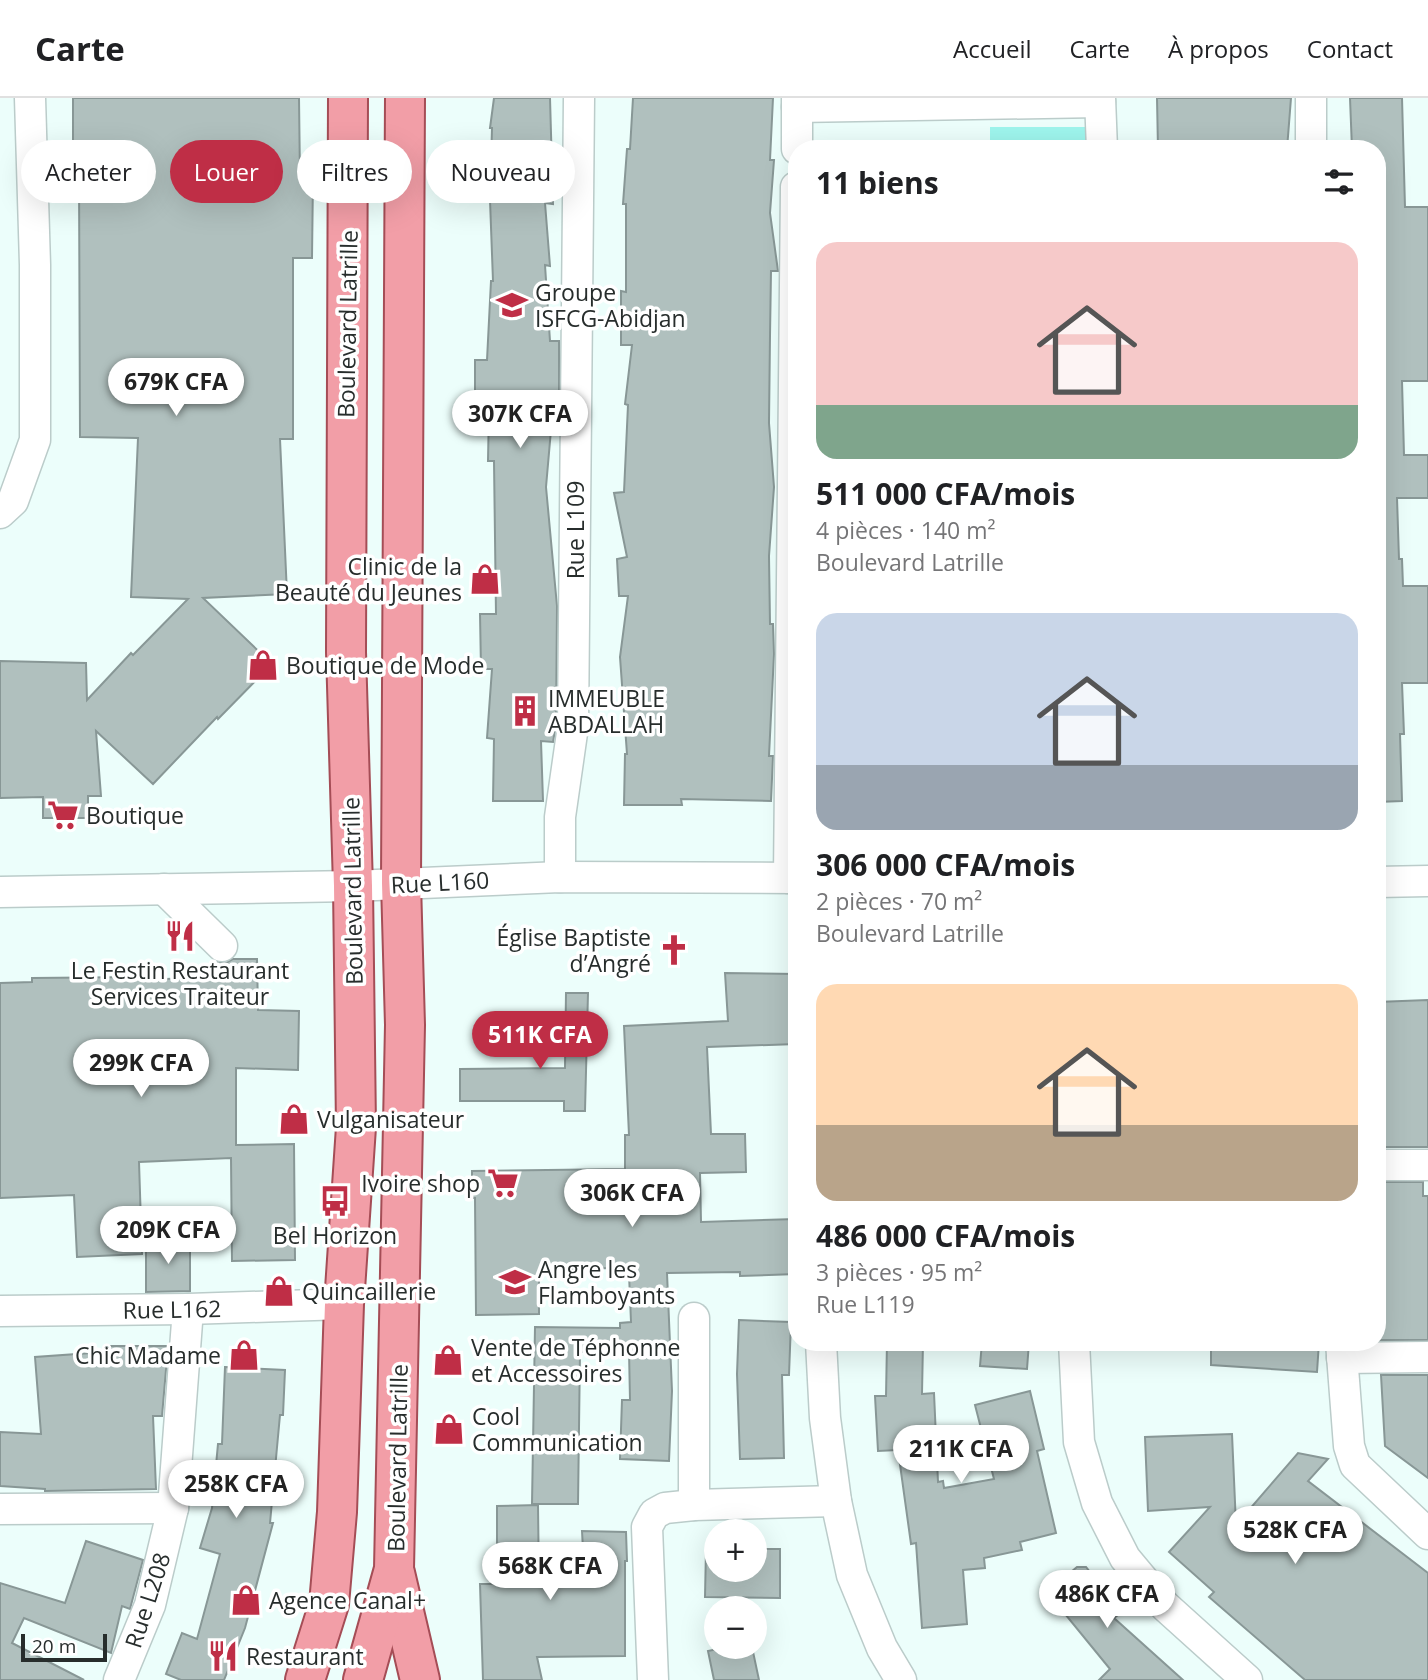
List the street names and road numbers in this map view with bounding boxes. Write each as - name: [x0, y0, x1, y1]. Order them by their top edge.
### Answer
- street label: Boulevard Latrille: [329, 230, 365, 418]
- street label: Rue L109: [559, 481, 591, 579]
- street label: Boulevard Latrille: [334, 797, 370, 985]
- street label: Rue L160: [390, 863, 490, 901]
- street label: Rue L162: [122, 1292, 222, 1326]
- street label: Boulevard Latrille: [379, 1364, 415, 1552]
- street label: Rue L208: [117, 1548, 177, 1652]

